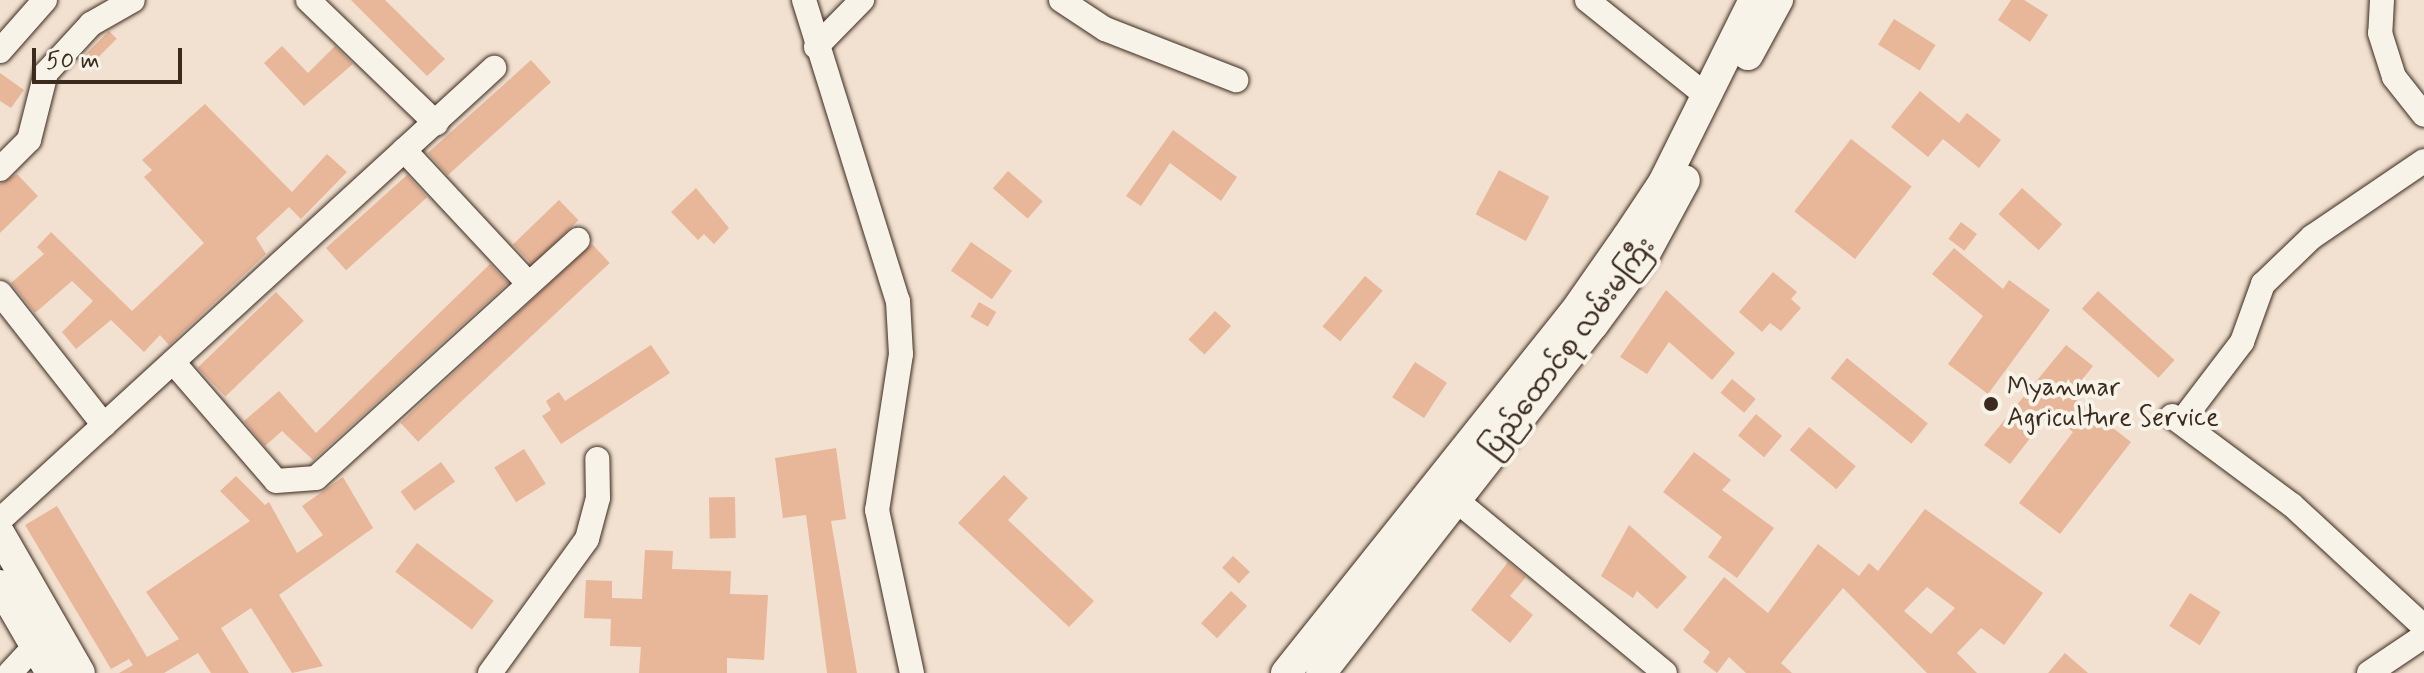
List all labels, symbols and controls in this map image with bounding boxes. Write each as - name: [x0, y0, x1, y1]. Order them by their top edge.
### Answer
- scale bar: [36, 32, 186, 82]
- text: 50 m: [46, 46, 100, 77]
- street label: ပြည်ထောင်စု လမ်းမကြီး: [1477, 232, 1663, 466]
- place label: Myanmar Agriculture Service: [2007, 373, 2217, 434]
- marker: Myanmar Agriculture Service: [1982, 395, 2000, 413]

